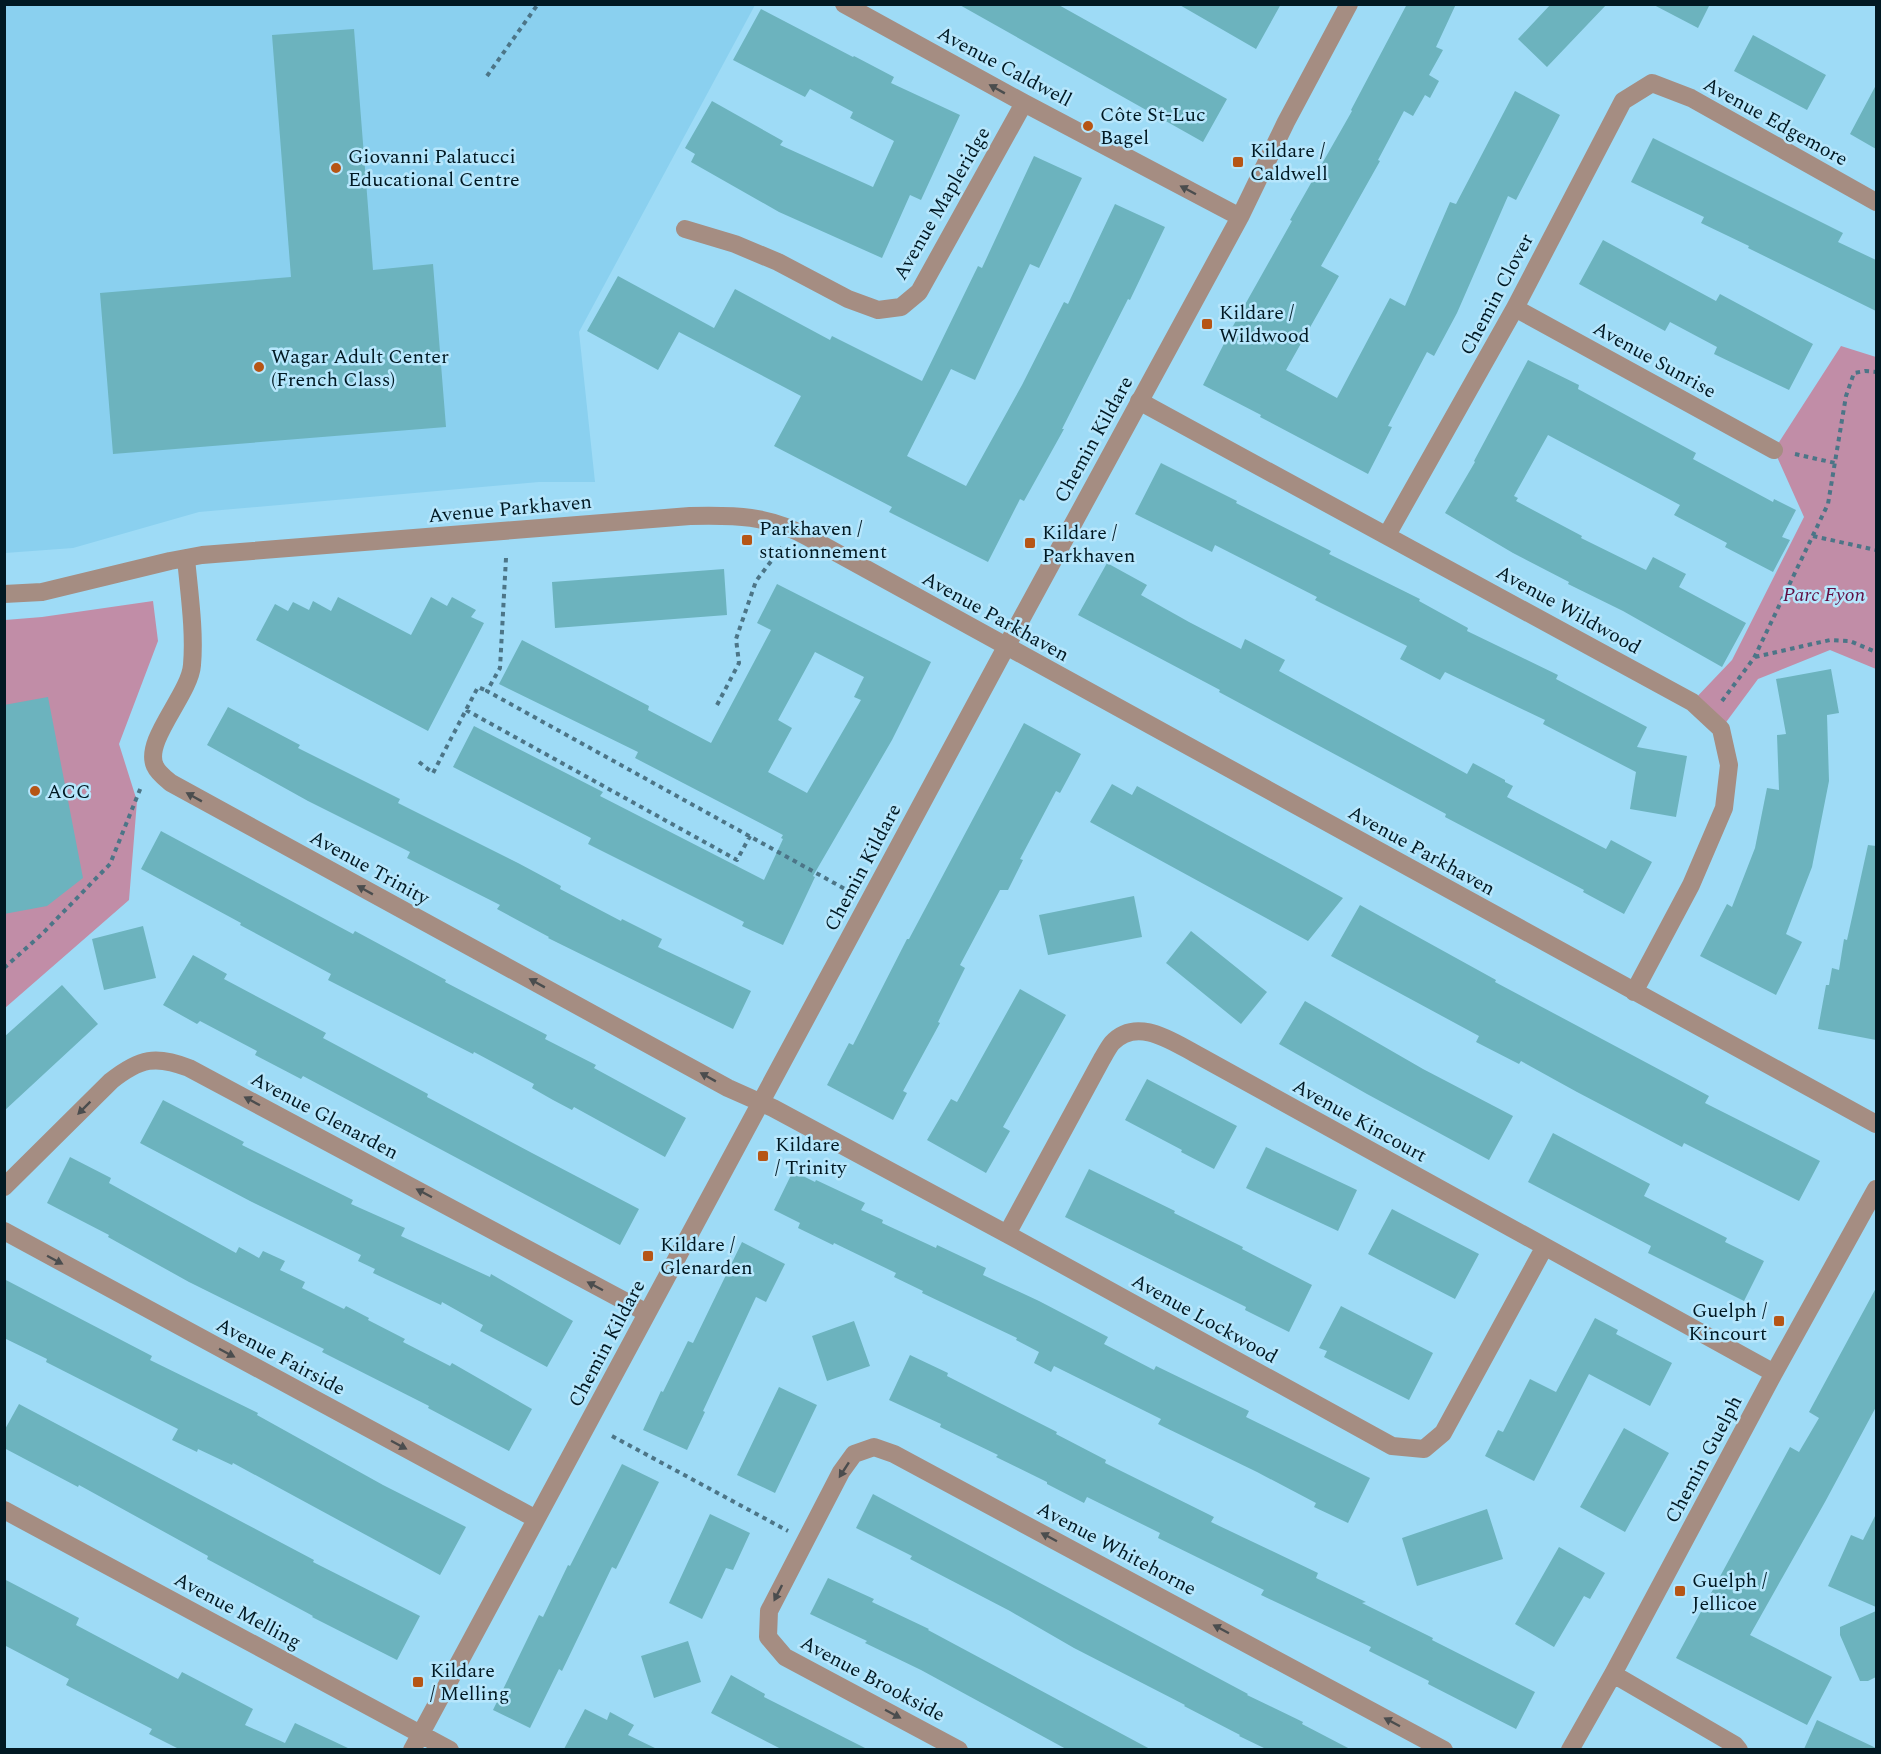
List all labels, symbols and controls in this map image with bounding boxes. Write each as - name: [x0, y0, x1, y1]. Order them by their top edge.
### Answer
- street label: Avenue Caldwell: [932, 19, 1077, 115]
- street label: Avenue Edgemore: [1698, 70, 1853, 174]
- one-way arrow: [989, 84, 1006, 94]
- place label: Côte St-Luc Bagel: [1100, 100, 1206, 153]
- marker: Côte St-Luc Bagel: [1081, 119, 1095, 133]
- street label: Avenue Mapleridge: [886, 121, 998, 286]
- place label: Kildare / Caldwell: [1250, 136, 1328, 189]
- place label: Giovanni Palatucci Educational Centre: [348, 142, 520, 195]
- marker: Kildare / Caldwell: [1231, 155, 1245, 169]
- marker: Giovanni Palatucci Educational Centre: [329, 161, 343, 175]
- one-way arrow: [1180, 185, 1197, 195]
- street label: Chemin Clover: [1452, 228, 1542, 361]
- place label: Kildare / Wildwood: [1219, 298, 1310, 351]
- street label: Avenue Sunrise: [1587, 314, 1722, 406]
- marker: Kildare / Wildwood: [1200, 317, 1214, 331]
- place label: Wagar Adult Center (French Class): [271, 342, 449, 395]
- marker: Wagar Adult Center (French Class): [252, 360, 266, 374]
- street label: Chemin Kildare: [1047, 371, 1141, 508]
- street label: Avenue Parkhaven: [427, 487, 593, 531]
- place label: Parkhaven / stationnement: [759, 514, 887, 567]
- place label: Kildare / Parkhaven: [1042, 518, 1135, 571]
- marker: Parkhaven / stationnement: [740, 533, 754, 547]
- marker: Kildare / Parkhaven: [1023, 536, 1037, 550]
- street label: Avenue Wildwood: [1490, 558, 1647, 662]
- street label: Avenue Parkhaven: [916, 564, 1075, 670]
- park label: Parc Fyon: [1783, 580, 1866, 610]
- place label: ACC: [47, 777, 90, 807]
- marker: ACC: [28, 784, 42, 798]
- one-way arrow: [185, 792, 202, 802]
- street label: Chemin Kildare: [817, 798, 909, 937]
- street label: Avenue Parkhaven: [1342, 798, 1501, 904]
- street label: Avenue Trinity: [304, 823, 436, 914]
- one-way arrow: [357, 885, 374, 895]
- one-way arrow: [528, 979, 545, 989]
- street label: Avenue Glenarden: [245, 1064, 404, 1168]
- street label: Avenue Kincourt: [1287, 1071, 1432, 1170]
- one-way arrow: [699, 1072, 716, 1082]
- one-way arrow: [243, 1096, 260, 1106]
- one-way arrow: [76, 1101, 91, 1115]
- place label: Kildare / Trinity: [775, 1130, 848, 1183]
- marker: Kildare / Trinity: [756, 1149, 770, 1163]
- one-way arrow: [415, 1188, 432, 1198]
- place label: Kildare / Glenarden: [660, 1230, 753, 1283]
- marker: Kildare / Glenarden: [641, 1249, 655, 1263]
- one-way arrow: [47, 1255, 64, 1265]
- street label: Avenue Lockwood: [1126, 1266, 1283, 1372]
- street label: Chemin Kildare: [561, 1274, 653, 1413]
- one-way arrow: [587, 1281, 604, 1291]
- place label: Guelph / Kincourt: [1688, 1296, 1767, 1349]
- street label: Avenue Fairside: [211, 1310, 351, 1404]
- marker: Guelph / Kincourt: [1772, 1314, 1786, 1328]
- one-way arrow: [219, 1348, 236, 1358]
- street label: Chemin Guelph: [1658, 1390, 1750, 1529]
- one-way arrow: [390, 1440, 407, 1450]
- one-way arrow: [838, 1461, 849, 1478]
- street label: Avenue Whitehorne: [1031, 1494, 1202, 1604]
- one-way arrow: [1040, 1532, 1057, 1542]
- street label: Avenue Melling: [169, 1565, 307, 1657]
- place label: Guelph / Jellicoe: [1692, 1566, 1767, 1619]
- one-way arrow: [773, 1584, 783, 1601]
- marker: Guelph / Jellicoe: [1673, 1584, 1687, 1598]
- one-way arrow: [1212, 1625, 1229, 1634]
- street label: Avenue Brookside: [795, 1628, 950, 1730]
- place label: Kildare / Melling: [430, 1656, 509, 1709]
- marker: Kildare / Melling: [411, 1675, 425, 1689]
- one-way arrow: [885, 1709, 902, 1719]
- one-way arrow: [1384, 1717, 1401, 1727]

